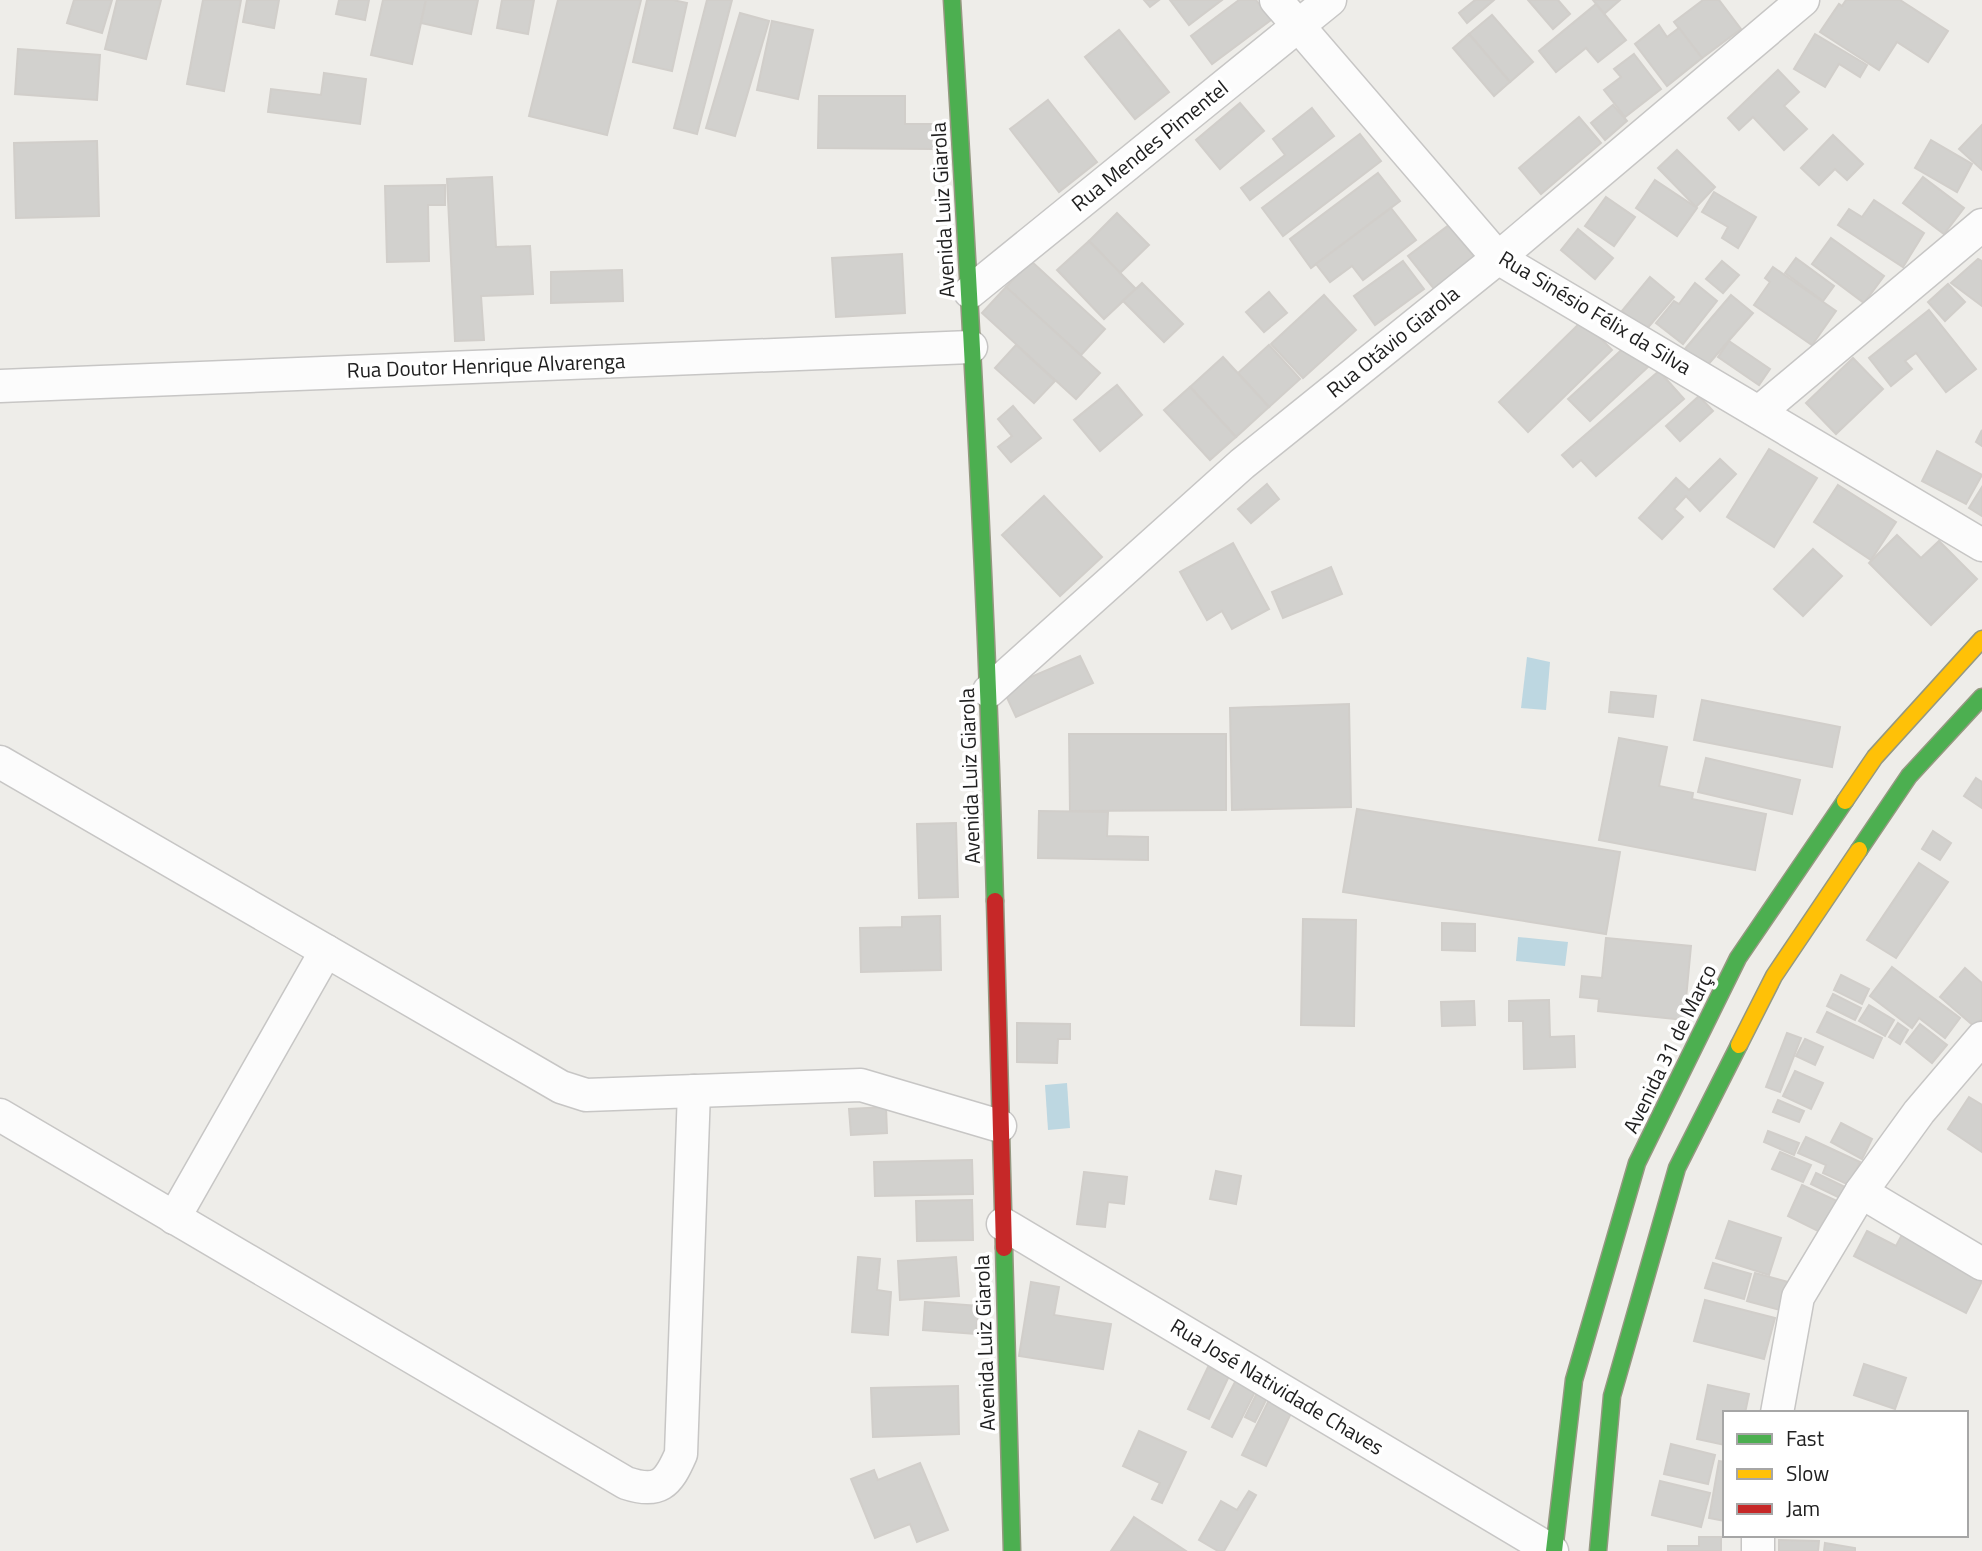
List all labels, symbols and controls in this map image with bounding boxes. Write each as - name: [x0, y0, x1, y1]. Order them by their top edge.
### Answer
- street label: Rua Mendes Pimentel: [1064, 72, 1235, 219]
- street label: Avenida Luiz Giarola: [921, 121, 963, 299]
- street label: Rua Sinésio Félix da Silva: [1493, 242, 1698, 383]
- street label: Rua Otávio Giarola: [1319, 277, 1466, 405]
- street label: Rua Doutor Henrique Alvarenga: [346, 344, 626, 386]
- street label: Avenida Luiz Giarola: [950, 687, 988, 865]
- street label: Avenida 31 de Março: [1614, 959, 1724, 1139]
- street label: Avenida Luiz Giarola: [965, 1254, 1003, 1432]
- street label: Rua José Natividade Chaves: [1165, 1310, 1390, 1463]
- legend: [1723, 1411, 1968, 1537]
- text: Fast: [1786, 1422, 1825, 1454]
- text: Slow: [1786, 1457, 1829, 1489]
- text: Jam: [1786, 1492, 1820, 1524]

